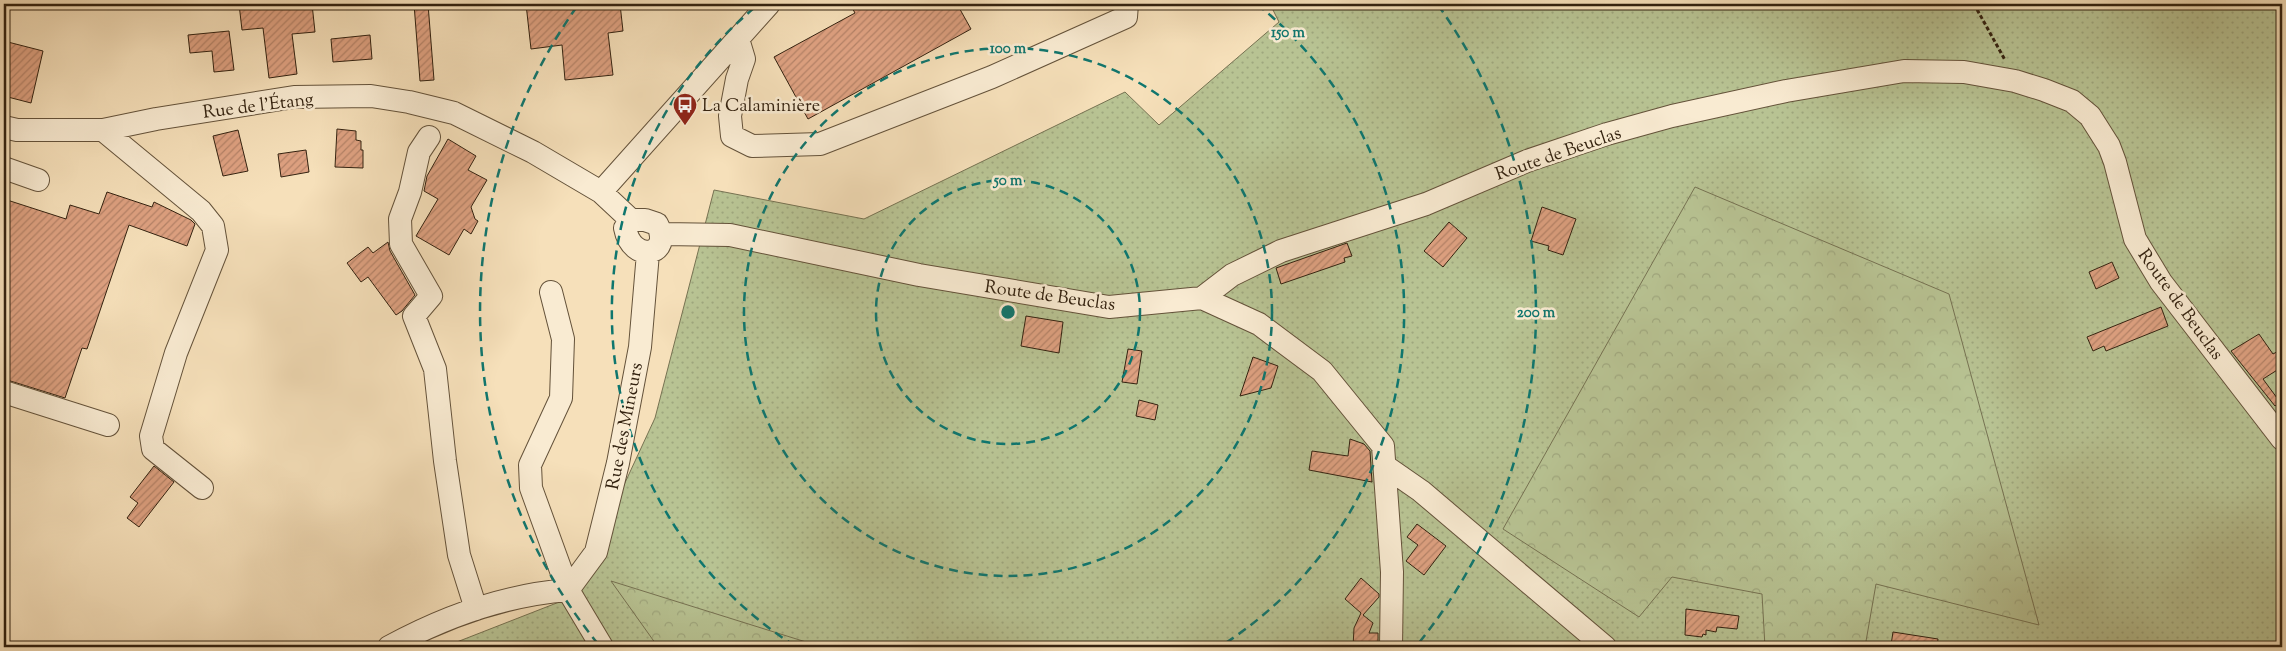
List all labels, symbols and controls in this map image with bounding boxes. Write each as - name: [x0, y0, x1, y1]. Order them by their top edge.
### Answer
- text: 150 m: [1271, 23, 1305, 44]
- text: 100 m: [990, 39, 1027, 60]
- street label: Rue de l'Étang: [201, 87, 315, 127]
- bus stop icon: La Calaminière: [672, 92, 698, 126]
- place label: La Calaminière: [702, 94, 820, 120]
- street label: Route de Beuclas: [1492, 121, 1625, 189]
- text: 50 m: [993, 171, 1023, 192]
- street label: Route de Beuclas: [2130, 244, 2229, 366]
- street label: Route de Beuclas: [983, 275, 1117, 319]
- centre of rings: [999, 303, 1017, 321]
- text: 200 m: [1517, 303, 1556, 324]
- street label: Rue des Mineurs: [601, 361, 651, 492]

